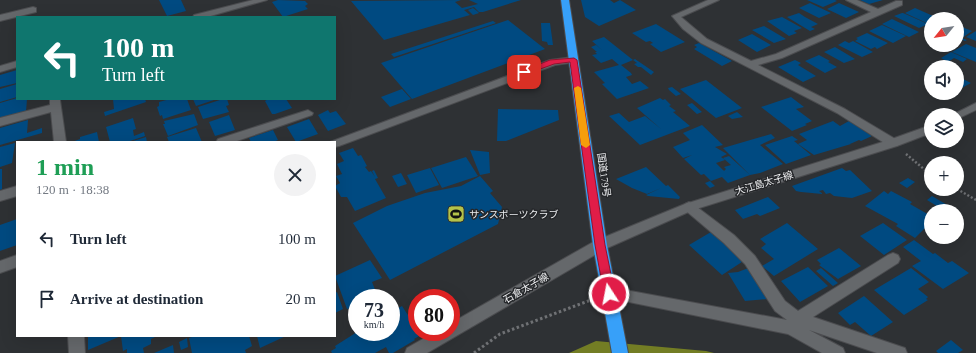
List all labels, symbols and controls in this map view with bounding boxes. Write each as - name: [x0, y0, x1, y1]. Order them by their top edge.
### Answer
- north arrow: [924, 12, 964, 52]
- map controls: [924, 12, 964, 244]
- icon: left: [36, 32, 88, 84]
- text: 100 m: [102, 32, 174, 63]
- pin: [507, 55, 541, 89]
- button: sound: [924, 60, 964, 100]
- icon: arrive: [513, 61, 535, 83]
- text: Turn left: [102, 65, 165, 85]
- button: layers: [924, 108, 964, 148]
- street label: 国道179号: [595, 152, 613, 198]
- text: 1 min: [36, 154, 94, 180]
- button: close: [274, 154, 316, 196]
- button: +: [924, 156, 964, 196]
- street label: 大江島太子線: [734, 169, 794, 197]
- text: 120 m · 18:38: [36, 182, 109, 197]
- sports icon: サンスポーツクラブ: [446, 204, 466, 224]
- button: −: [924, 204, 964, 244]
- place label: サンスポーツクラブ: [469, 209, 559, 220]
- icon: left: [36, 228, 58, 250]
- text: Turn left: [70, 231, 127, 247]
- text: 100 m: [278, 231, 316, 247]
- street label: 石倉太子線: [502, 271, 550, 305]
- position arrow: [588, 273, 630, 315]
- icon: arrive: [36, 288, 58, 310]
- speed limit sign: 80: [408, 289, 460, 341]
- text: Arrive at destination: [70, 291, 203, 307]
- text: 20 m: [286, 291, 316, 307]
- text: 73: [364, 299, 384, 321]
- text: km/h: [364, 319, 384, 330]

